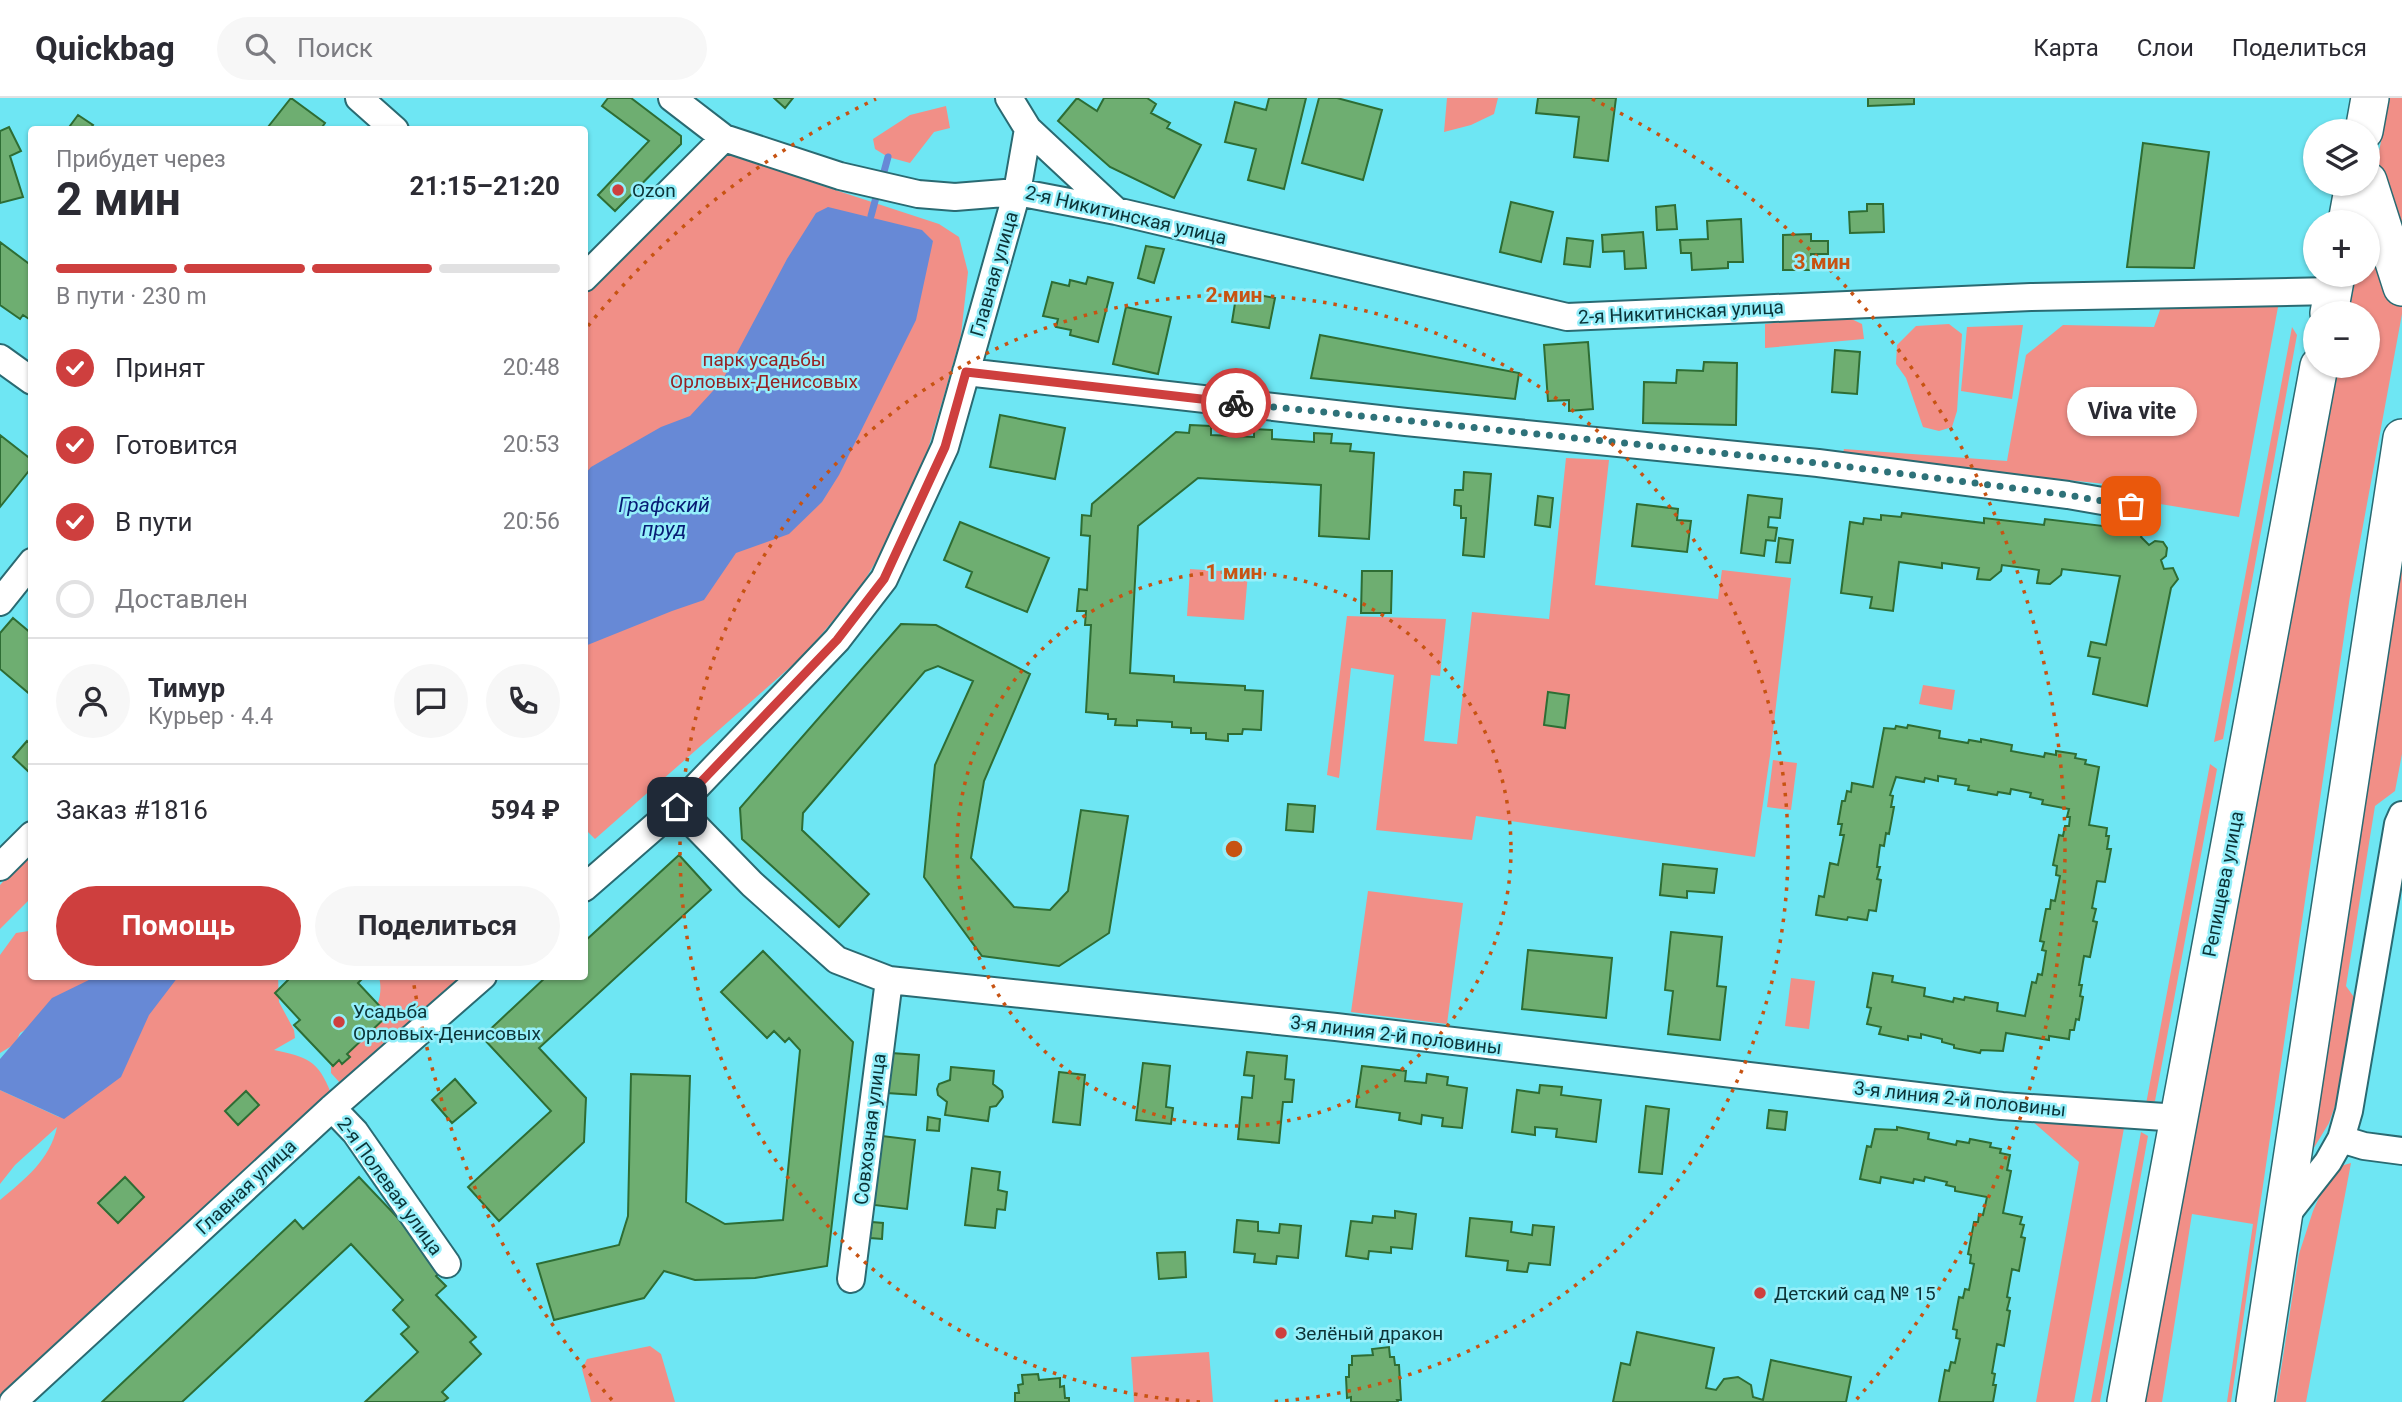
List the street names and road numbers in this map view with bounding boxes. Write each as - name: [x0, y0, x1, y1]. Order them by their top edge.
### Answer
- street label: 2-я Никитинская улица: [1023, 181, 1229, 249]
- street label: Главная улица: [965, 209, 1023, 339]
- street label: 2-я Никитинская улица: [1578, 295, 1784, 329]
- street label: Репищева улица: [2198, 809, 2248, 959]
- street label: 3-я линия 2-й половины: [1289, 1011, 1503, 1059]
- street label: Совхозная улица: [849, 1052, 891, 1206]
- street label: 3-я линия 2-й половины: [1853, 1076, 2067, 1122]
- street label: 2-я Полевая улица: [332, 1113, 448, 1259]
- street label: Главная улица: [191, 1135, 301, 1239]

